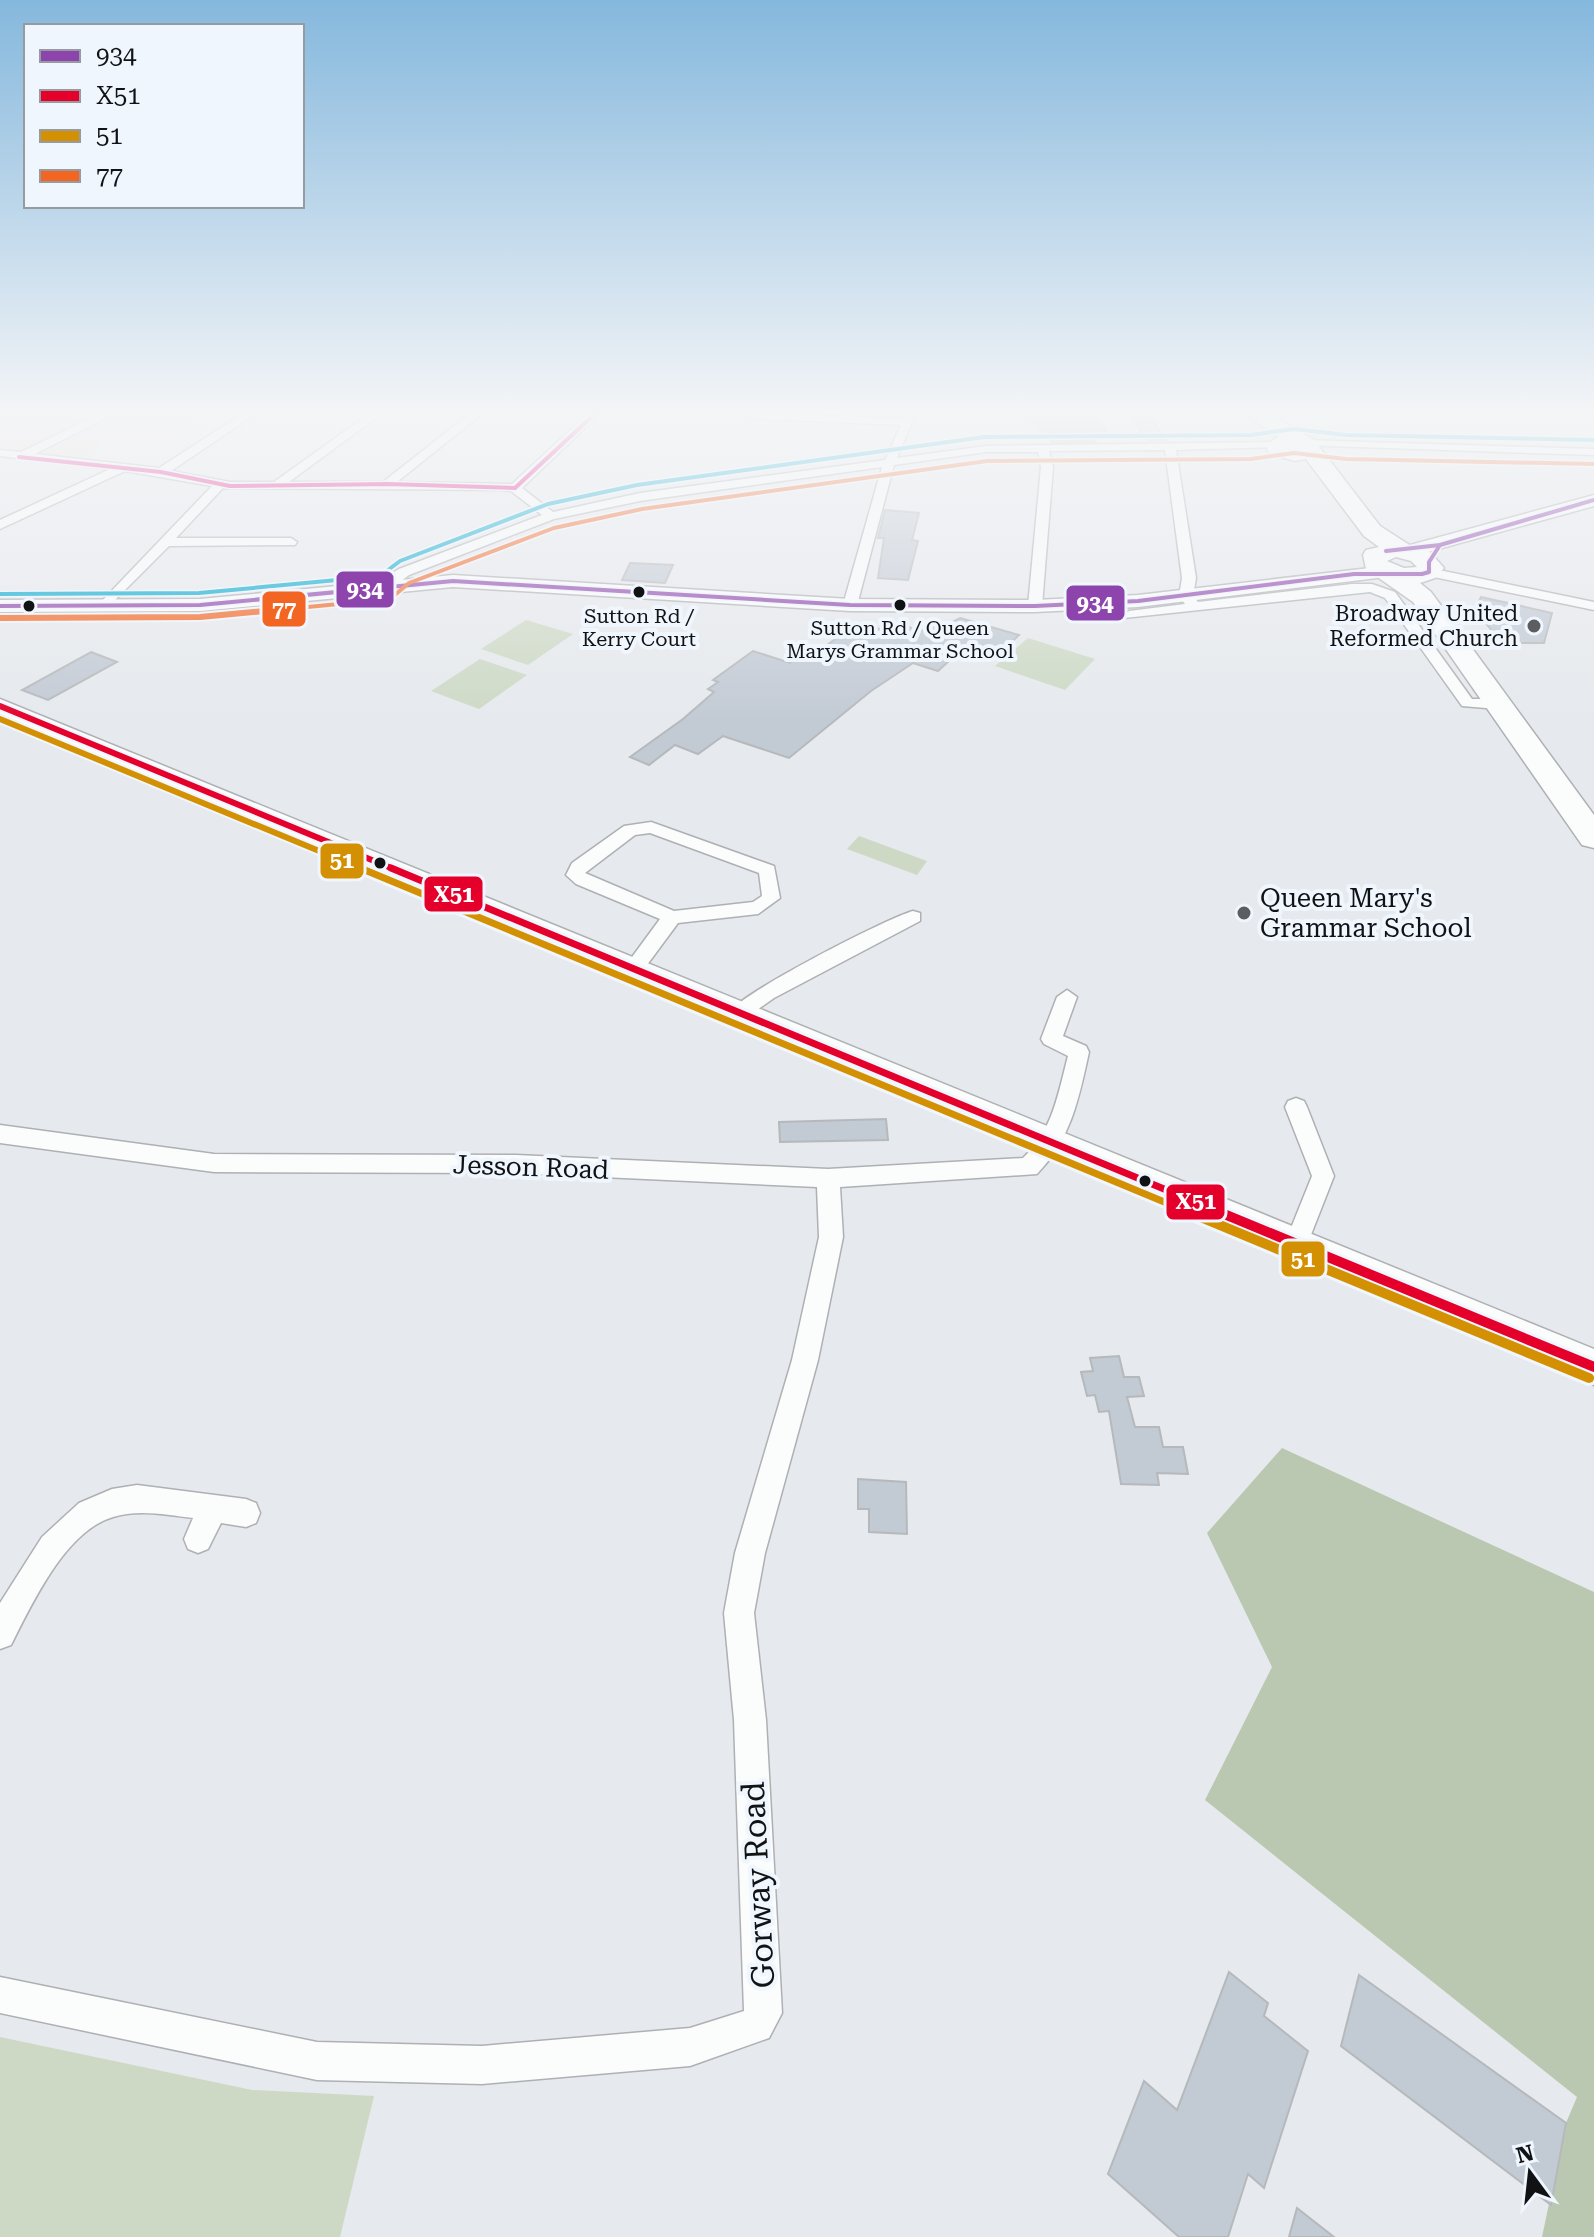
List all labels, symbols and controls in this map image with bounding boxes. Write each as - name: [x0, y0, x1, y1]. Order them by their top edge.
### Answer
- legend: [24, 24, 304, 208]
- text: 934: [96, 42, 137, 70]
- text: X51: [96, 82, 141, 110]
- text: 51: [96, 122, 123, 150]
- text: 77: [96, 162, 123, 190]
- line badge: 934: [335, 570, 395, 609]
- text: 934: [347, 577, 384, 602]
- marker: Sutton Rd / Kerry Court: [631, 584, 647, 600]
- line badge: 934: [1065, 584, 1126, 622]
- line badge: 77: [261, 590, 307, 628]
- text: 934: [1077, 591, 1114, 616]
- text: 77: [272, 597, 296, 622]
- marker: Sutton Rd / Queen Marys Grammar School: [892, 597, 908, 613]
- unlabelled marker: [21, 598, 37, 614]
- place label: Broadway United Reformed Church: [1329, 601, 1518, 651]
- place label: Sutton Rd / Kerry Court: [582, 604, 697, 651]
- place label: Sutton Rd / Queen Marys Grammar School: [786, 616, 1014, 663]
- marker: Broadway United Reformed Church: [1525, 617, 1543, 635]
- line badge: 51: [319, 842, 365, 880]
- text: 51: [330, 848, 354, 873]
- unlabelled marker: [372, 855, 388, 871]
- line badge: X51: [423, 875, 484, 913]
- text: X51: [434, 882, 474, 907]
- place label: Queen Mary's Grammar School: [1260, 883, 1472, 943]
- marker: Queen Mary's Grammar School: [1235, 904, 1253, 922]
- street label: Jesson Road: [452, 1149, 610, 1185]
- unlabelled marker: [1137, 1173, 1153, 1189]
- line badge: X51: [1165, 1183, 1226, 1221]
- text: X51: [1176, 1189, 1216, 1214]
- line badge: 51: [1280, 1240, 1326, 1278]
- text: 51: [1291, 1247, 1315, 1272]
- street label: Gorway Road: [734, 1781, 782, 1989]
- north arrow: [1490, 2133, 1570, 2213]
- text: N: [1514, 2140, 1536, 2168]

